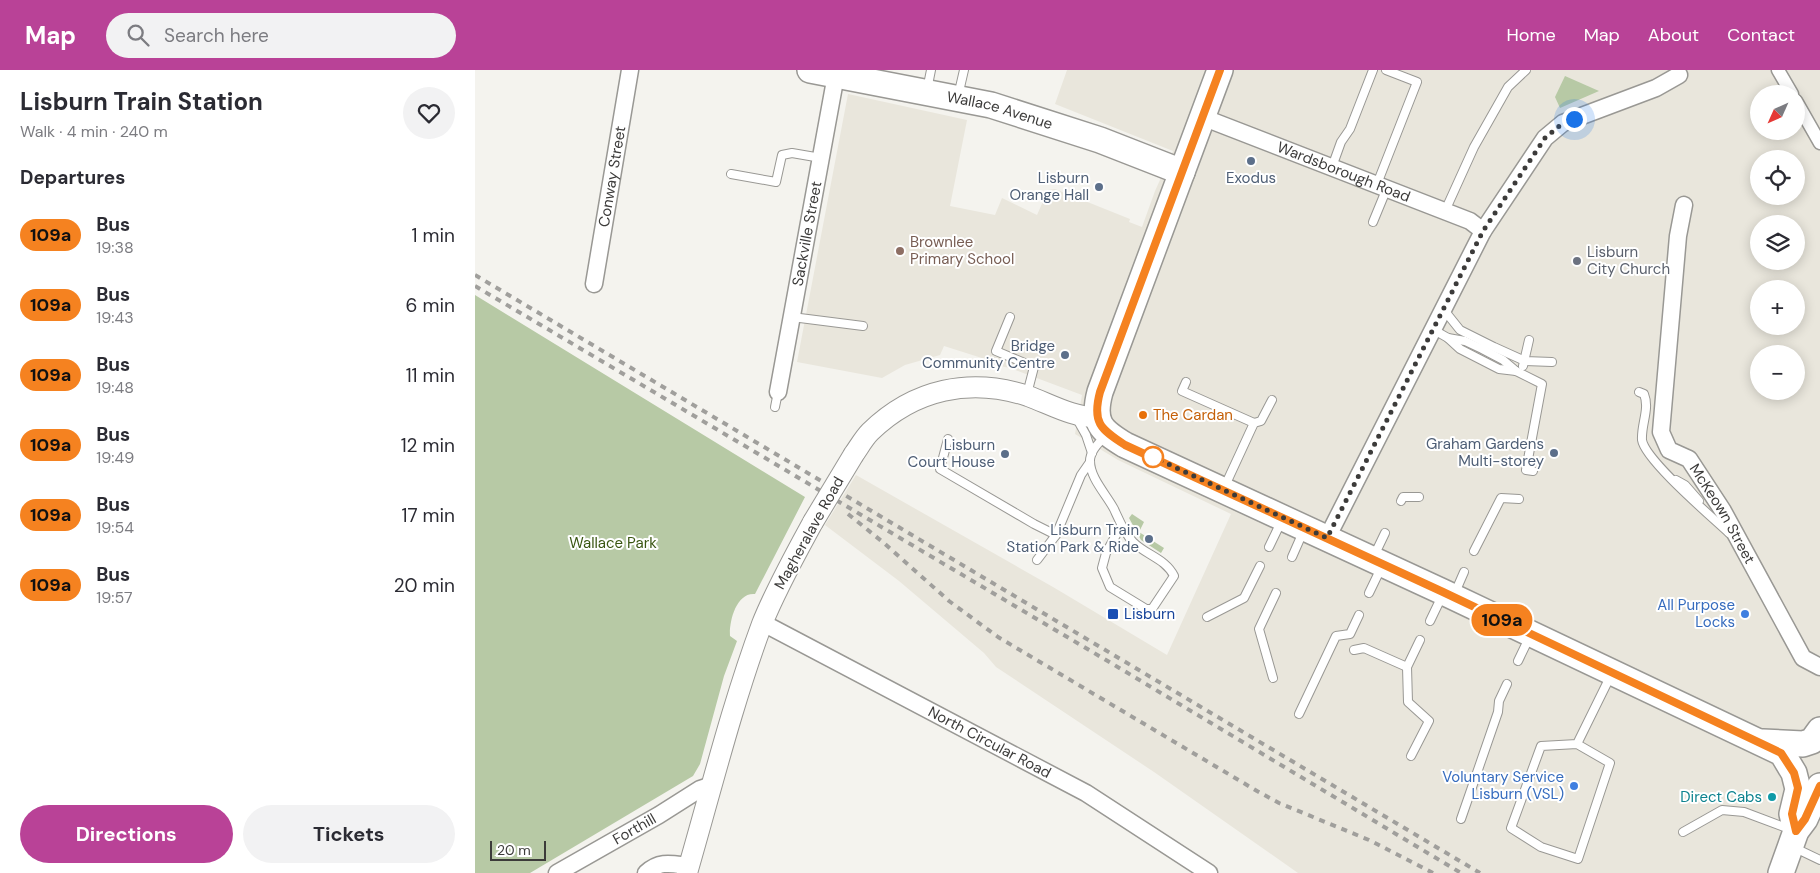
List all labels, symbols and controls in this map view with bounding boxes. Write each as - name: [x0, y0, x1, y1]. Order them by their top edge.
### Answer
- search box: [106, 13, 456, 58]
- text: Map: [25, 20, 76, 51]
- icon: search: [124, 21, 152, 49]
- text: Search here: [164, 23, 269, 48]
- text: Home: [1506, 23, 1556, 47]
- text: Map: [1584, 23, 1620, 47]
- text: About: [1648, 23, 1699, 47]
- text: Contact: [1727, 23, 1795, 47]
- north arrow: [1750, 85, 1805, 140]
- map controls: [1750, 85, 1805, 400]
- text: Lisburn Train Station: [20, 86, 263, 117]
- button: heart: [403, 87, 455, 139]
- street label: Wallace Avenue: [945, 87, 1055, 134]
- your location: [1562, 107, 1587, 132]
- text: Walk · 4 min · 240 m: [20, 121, 168, 142]
- street label: Conway Street: [594, 124, 630, 229]
- street label: Wardsborough Road: [1274, 137, 1413, 207]
- button: locate: [1750, 150, 1805, 205]
- marker: Exodus: [1245, 155, 1257, 167]
- text: Departures: [20, 165, 125, 190]
- place label: Lisburn Orange Hall: [1009, 168, 1089, 205]
- place label: Exodus: [1226, 168, 1276, 188]
- street label: Sackville Street: [788, 179, 826, 288]
- marker: Lisburn Orange Hall: [1093, 181, 1105, 193]
- text: Bus: [96, 212, 130, 237]
- button: layers: [1750, 215, 1805, 270]
- text: 109a: [30, 223, 71, 247]
- text: 1 min: [412, 223, 455, 248]
- place label: Brownlee Primary School: [910, 232, 1014, 269]
- text: 19:38: [96, 237, 134, 258]
- place label: Lisburn City Church: [1587, 242, 1670, 279]
- marker: Brownlee Primary School: [894, 245, 906, 257]
- marker: Lisburn City Church: [1571, 255, 1583, 267]
- button: +: [1750, 280, 1805, 335]
- text: Bus: [96, 282, 130, 307]
- text: 109a: [30, 293, 71, 317]
- text: 6 min: [406, 293, 455, 318]
- text: 19:43: [96, 307, 134, 328]
- place label: Bridge Community Centre: [922, 336, 1055, 373]
- button: −: [1750, 345, 1805, 400]
- marker: Bridge Community Centre: [1059, 349, 1071, 361]
- text: Bus: [96, 352, 130, 377]
- text: 109a: [30, 363, 71, 387]
- text: 11 min: [406, 363, 455, 388]
- text: 19:48: [96, 377, 134, 398]
- place label: The Cardan: [1153, 405, 1233, 425]
- marker: The Cardan: [1137, 409, 1149, 421]
- text: Bus: [96, 422, 130, 447]
- text: 109a: [30, 433, 71, 457]
- text: 12 min: [401, 433, 455, 458]
- place label: Graham Gardens Multi-storey: [1426, 434, 1545, 471]
- place label: Lisburn Court House: [908, 435, 995, 472]
- unlabelled marker: [1142, 446, 1164, 468]
- text: 19:49: [96, 447, 134, 468]
- marker: Graham Gardens Multi-storey: [1548, 447, 1560, 459]
- marker: Lisburn Court House: [999, 448, 1011, 460]
- street label: McKeown Street: [1685, 460, 1760, 567]
- street label: Magheralave Road: [770, 473, 848, 593]
- text: Bus: [96, 492, 130, 517]
- text: 109a: [30, 503, 71, 527]
- text: 17 min: [401, 503, 455, 528]
- text: 19:54: [96, 517, 134, 538]
- place label: Lisburn Train Station Park & Ride: [1006, 520, 1139, 557]
- park label: Wallace Park: [569, 533, 657, 553]
- marker: Lisburn Train Station Park & Ride: [1143, 533, 1155, 545]
- text: Bus: [96, 562, 130, 587]
- text: 109a: [30, 573, 71, 597]
- text: 20 min: [394, 573, 455, 598]
- text: 19:57: [96, 587, 133, 608]
- place label: All Purpose Locks: [1657, 595, 1735, 632]
- place label: Lisburn: [1124, 604, 1175, 624]
- line badge: 109a: [1467, 604, 1537, 636]
- marker: Lisburn: [1106, 607, 1120, 621]
- text: 109a: [1481, 608, 1523, 632]
- marker: All Purpose Locks: [1739, 608, 1751, 620]
- street label: North Circular Road: [925, 702, 1054, 783]
- place label: Voluntary Service Lisburn (VSL): [1442, 767, 1564, 804]
- marker: Voluntary Service Lisburn (VSL): [1568, 780, 1580, 792]
- place label: Direct Cabs: [1680, 787, 1762, 807]
- marker: Direct Cabs: [1766, 791, 1778, 803]
- button: Directions: [20, 805, 233, 863]
- button: Tickets: [243, 805, 455, 863]
- street label: Forthill: [609, 809, 660, 849]
- scale bar: [490, 838, 546, 861]
- text: 20 m: [497, 841, 531, 859]

